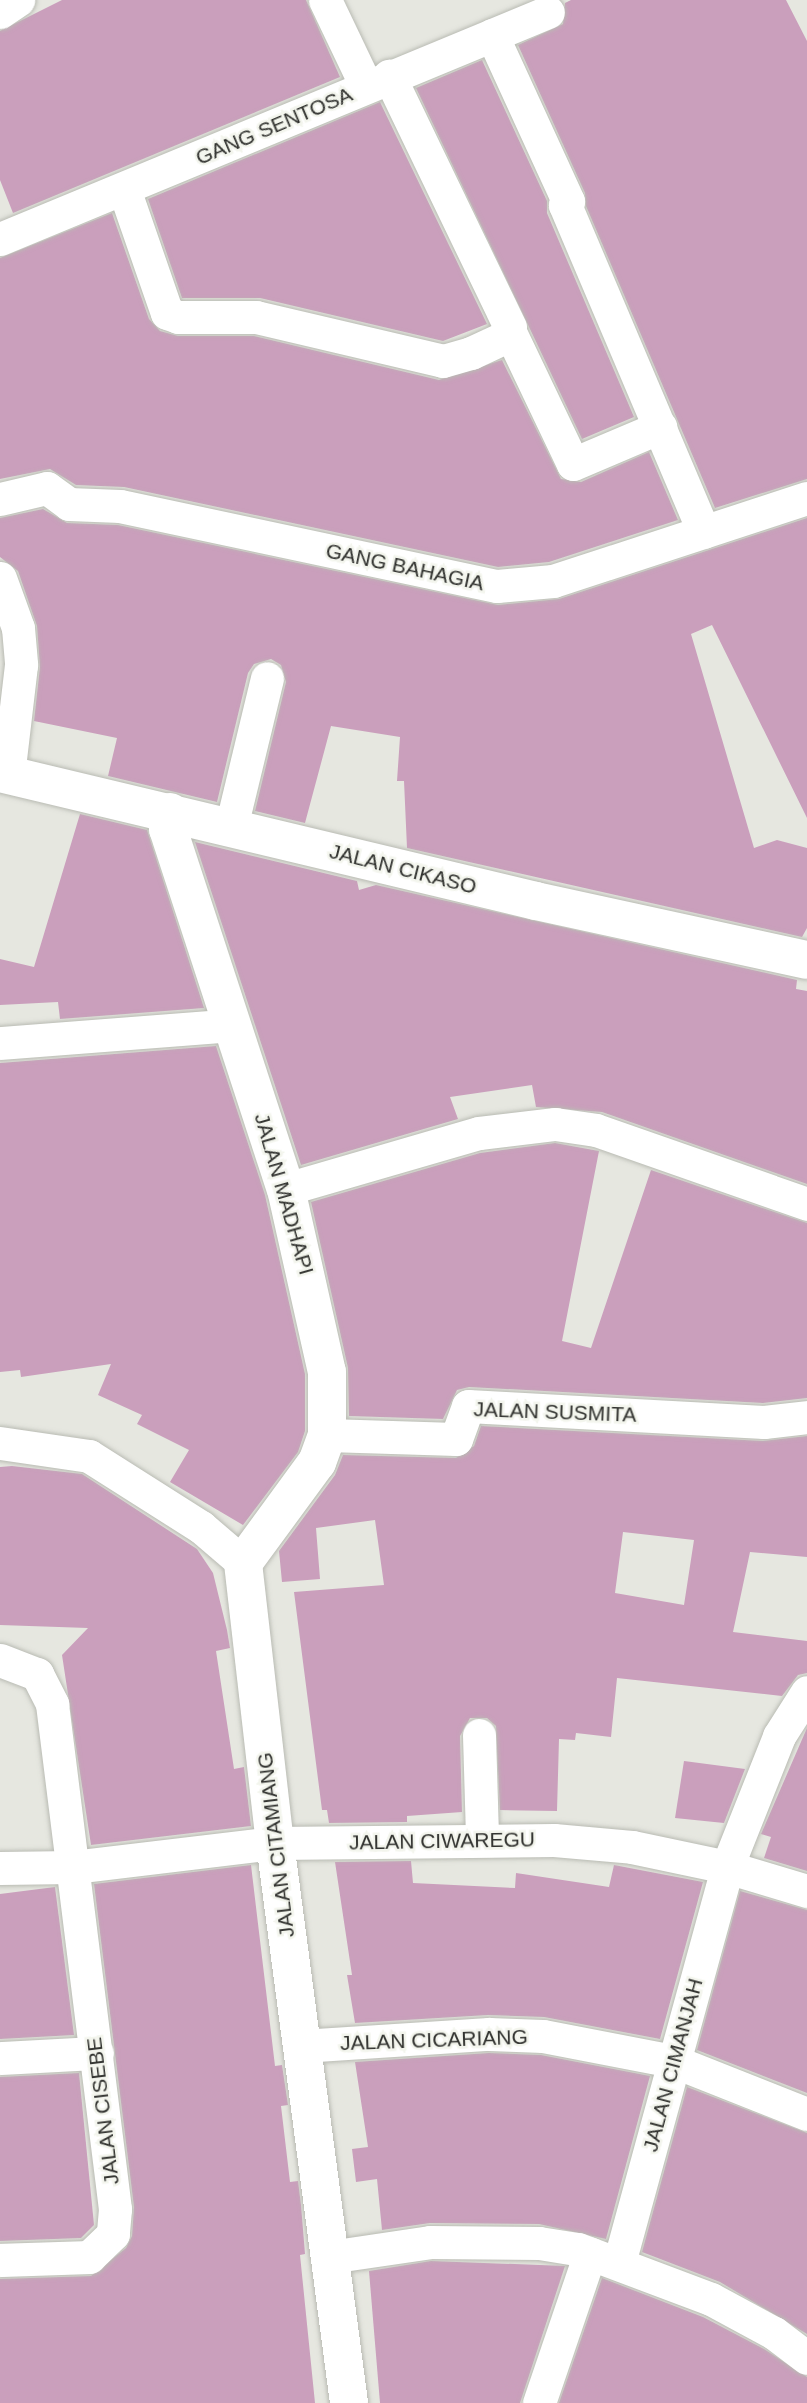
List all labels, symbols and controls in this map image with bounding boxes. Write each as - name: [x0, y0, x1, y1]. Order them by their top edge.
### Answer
- street label: GANG SENTOSA: [192, 82, 356, 170]
- street label: GANG BAHAGIA: [324, 538, 486, 596]
- street label: JALAN CIKASO: [327, 839, 479, 899]
- street label: JALAN MADHAPI: [249, 1110, 319, 1278]
- street label: JALAN SUSMITA: [473, 1397, 637, 1427]
- street label: JALAN CITAMIANG: [252, 1751, 300, 1939]
- street label: JALAN CIWAREGU: [349, 1827, 535, 1855]
- street label: JALAN CIMANJAH: [638, 1976, 708, 2154]
- street label: JALAN CICARIANG: [340, 2024, 528, 2056]
- street label: JALAN CISEBE: [81, 2036, 125, 2186]

